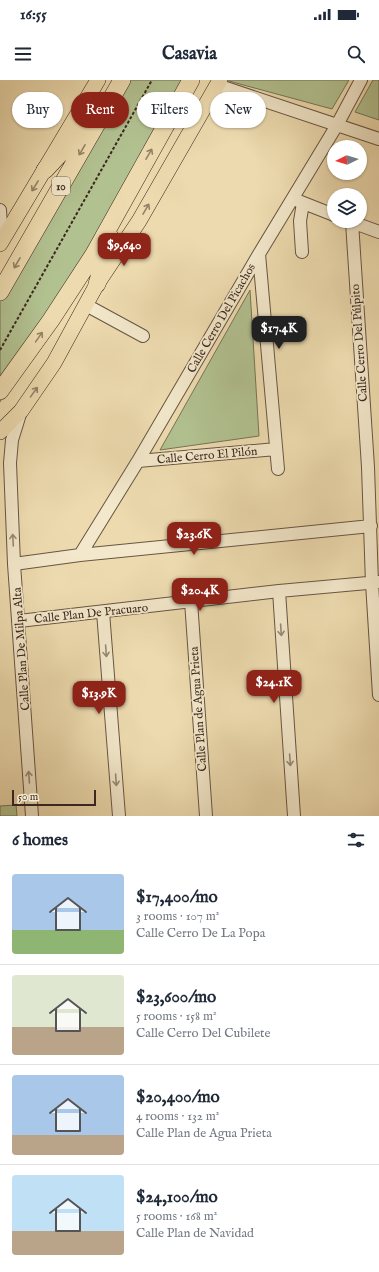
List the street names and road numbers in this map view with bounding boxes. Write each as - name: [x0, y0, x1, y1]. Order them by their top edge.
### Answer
- road number: 10: [52, 177, 70, 195]
- street label: Calle Cerro Del Picachos: [184, 261, 259, 376]
- street label: Calle Cerro Del Púlpito: [348, 283, 372, 402]
- street label: Calle Cerro El Pilón: [156, 444, 259, 467]
- street label: Calle Plan De Milpa Alta: [10, 586, 34, 711]
- street label: Calle Plan De Pracuaro: [33, 600, 149, 627]
- street label: Calle Plan de Agua Prieta: [187, 645, 210, 772]

